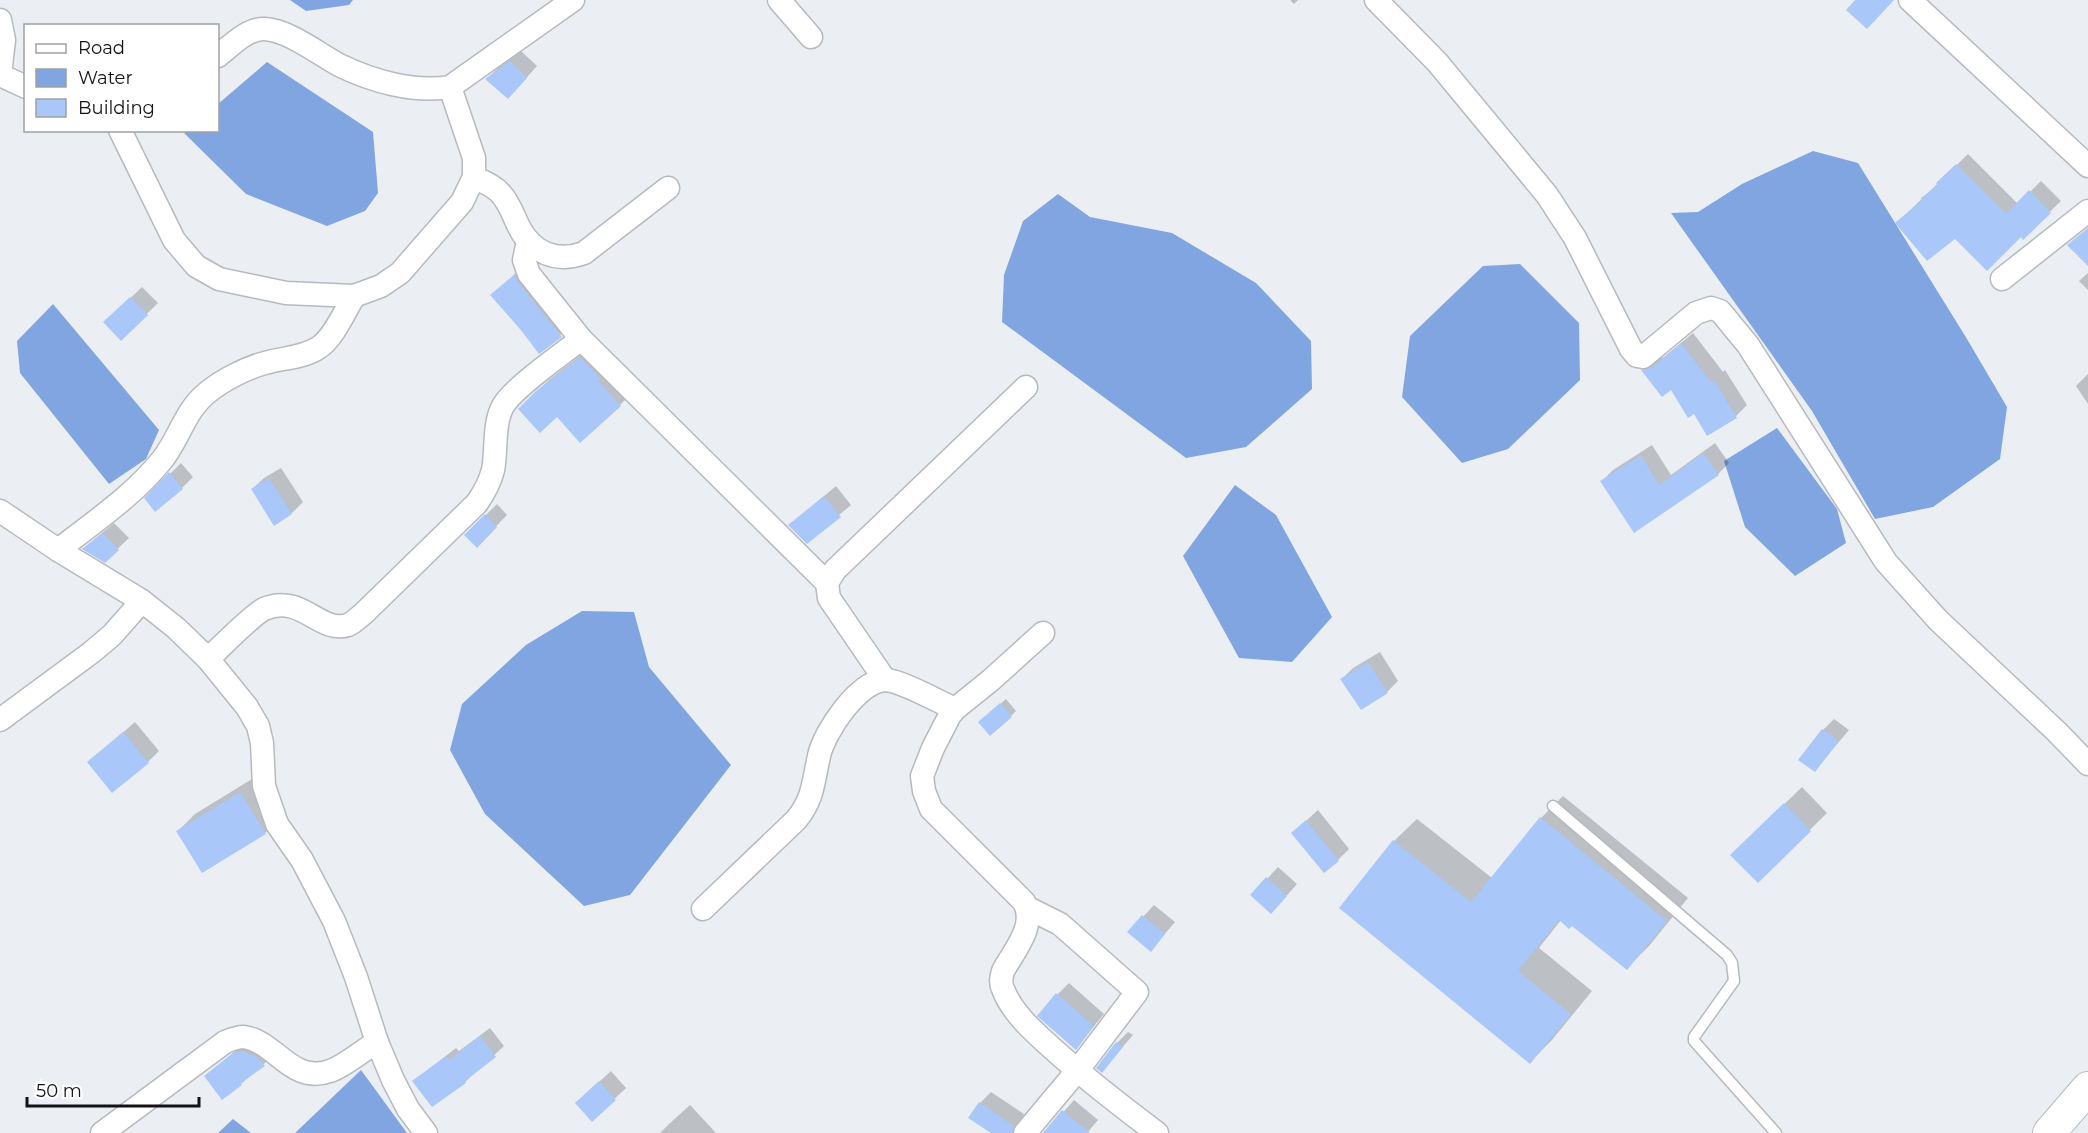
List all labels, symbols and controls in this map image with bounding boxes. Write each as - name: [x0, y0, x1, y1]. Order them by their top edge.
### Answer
- legend: [24, 24, 219, 132]
- text: Road: [78, 37, 125, 59]
- text: Water: [78, 67, 133, 89]
- text: Building: [78, 97, 155, 119]
- scale bar: [27, 1070, 200, 1108]
- text: 50 m: [36, 1080, 82, 1102]

